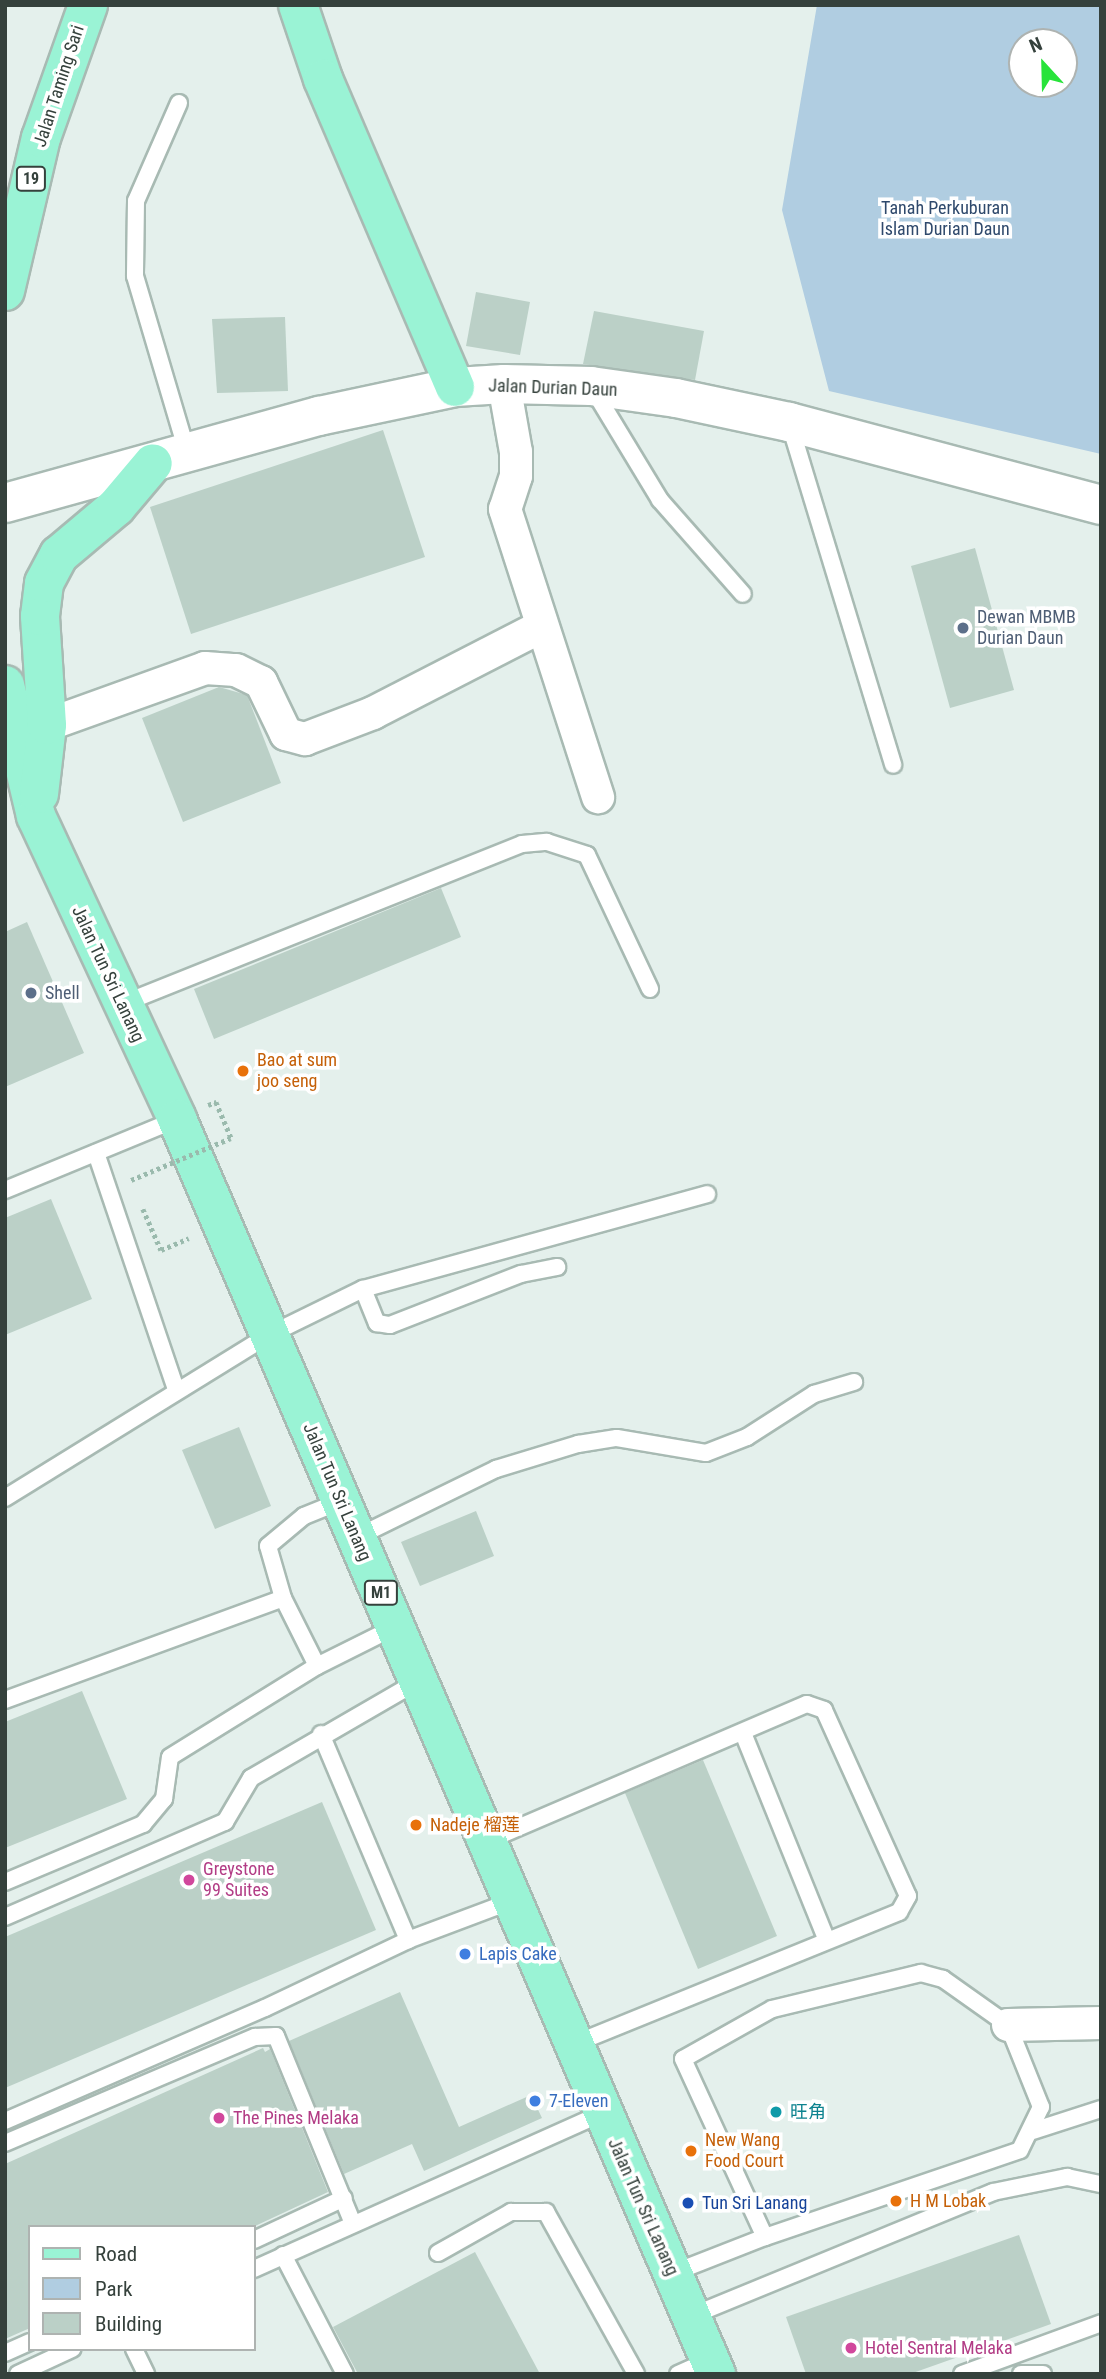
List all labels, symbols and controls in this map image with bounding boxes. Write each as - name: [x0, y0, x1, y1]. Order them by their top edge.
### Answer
- street label: Jalan Taming Sari: [29, 22, 89, 150]
- north arrow: [1008, 28, 1078, 98]
- text: N: [1026, 32, 1045, 58]
- road number: 19: [15, 167, 47, 192]
- park label: Tanah Perkuburan Islam Durian Daun: [880, 198, 1010, 241]
- street label: Jalan Durian Daun: [488, 375, 618, 401]
- place label: Dewan MBMB Durian Daun: [977, 607, 1076, 650]
- marker: Dewan MBMB Durian Daun: [955, 620, 971, 636]
- street label: Jalan Tun Sri Lanang: [67, 902, 149, 1046]
- place label: Shell: [45, 982, 80, 1004]
- marker: Shell: [23, 985, 39, 1001]
- place label: Bao at sum joo seng: [257, 1050, 337, 1092]
- marker: Bao at sum joo seng: [235, 1063, 251, 1079]
- street label: Jalan Tun Sri Lanang: [298, 1420, 376, 1564]
- road number: M1: [364, 1581, 398, 1606]
- place label: Nadeje 榴莲: [430, 1814, 520, 1836]
- marker: Nadeje 榴莲: [408, 1817, 424, 1833]
- place label: Greystone 99 Suites: [203, 1859, 274, 1902]
- marker: Greystone 99 Suites: [181, 1872, 197, 1888]
- place label: Lapis Cake: [479, 1943, 557, 1965]
- marker: Lapis Cake: [457, 1946, 473, 1962]
- place label: 7-Eleven: [549, 2090, 608, 2112]
- marker: 7-Eleven: [527, 2093, 543, 2109]
- place label: 旺角: [790, 2101, 826, 2123]
- marker: 旺角: [768, 2104, 784, 2120]
- place label: The Pines Melaka: [233, 2107, 359, 2129]
- marker: The Pines Melaka: [211, 2110, 227, 2126]
- place label: New Wang Food Court: [705, 2130, 784, 2172]
- street label: Jalan Tun Sri Lanang: [603, 2135, 683, 2279]
- marker: New Wang Food Court: [683, 2143, 699, 2159]
- place label: H M Lobak: [910, 2190, 986, 2212]
- place label: Tun Sri Lanang: [702, 2192, 807, 2214]
- marker: H M Lobak: [888, 2193, 904, 2209]
- marker: Tun Sri Lanang: [680, 2195, 696, 2211]
- legend: [28, 2225, 256, 2351]
- text: Road: [95, 2242, 137, 2266]
- text: Park: [95, 2277, 132, 2301]
- text: Building: [95, 2312, 162, 2336]
- place label: Hotel Sentral Melaka: [865, 2337, 1013, 2359]
- marker: Hotel Sentral Melaka: [843, 2340, 859, 2356]

